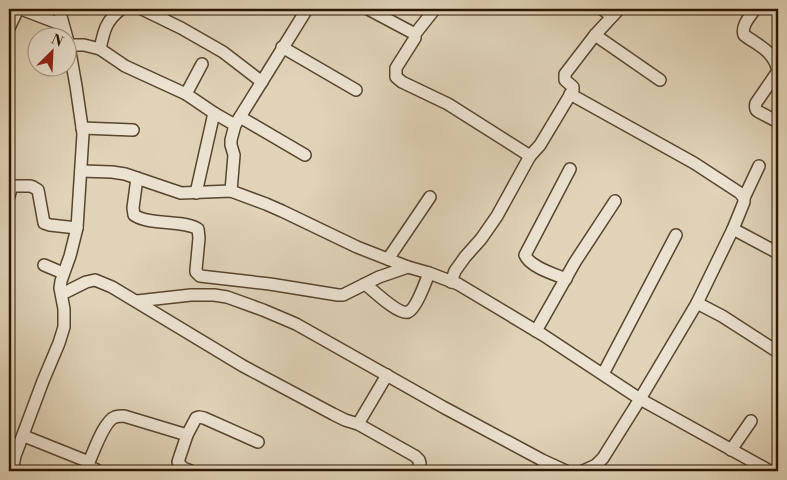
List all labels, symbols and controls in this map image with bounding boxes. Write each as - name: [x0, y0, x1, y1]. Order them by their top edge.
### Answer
- north arrow: [28, 28, 78, 78]
- text: N: [48, 31, 66, 52]

